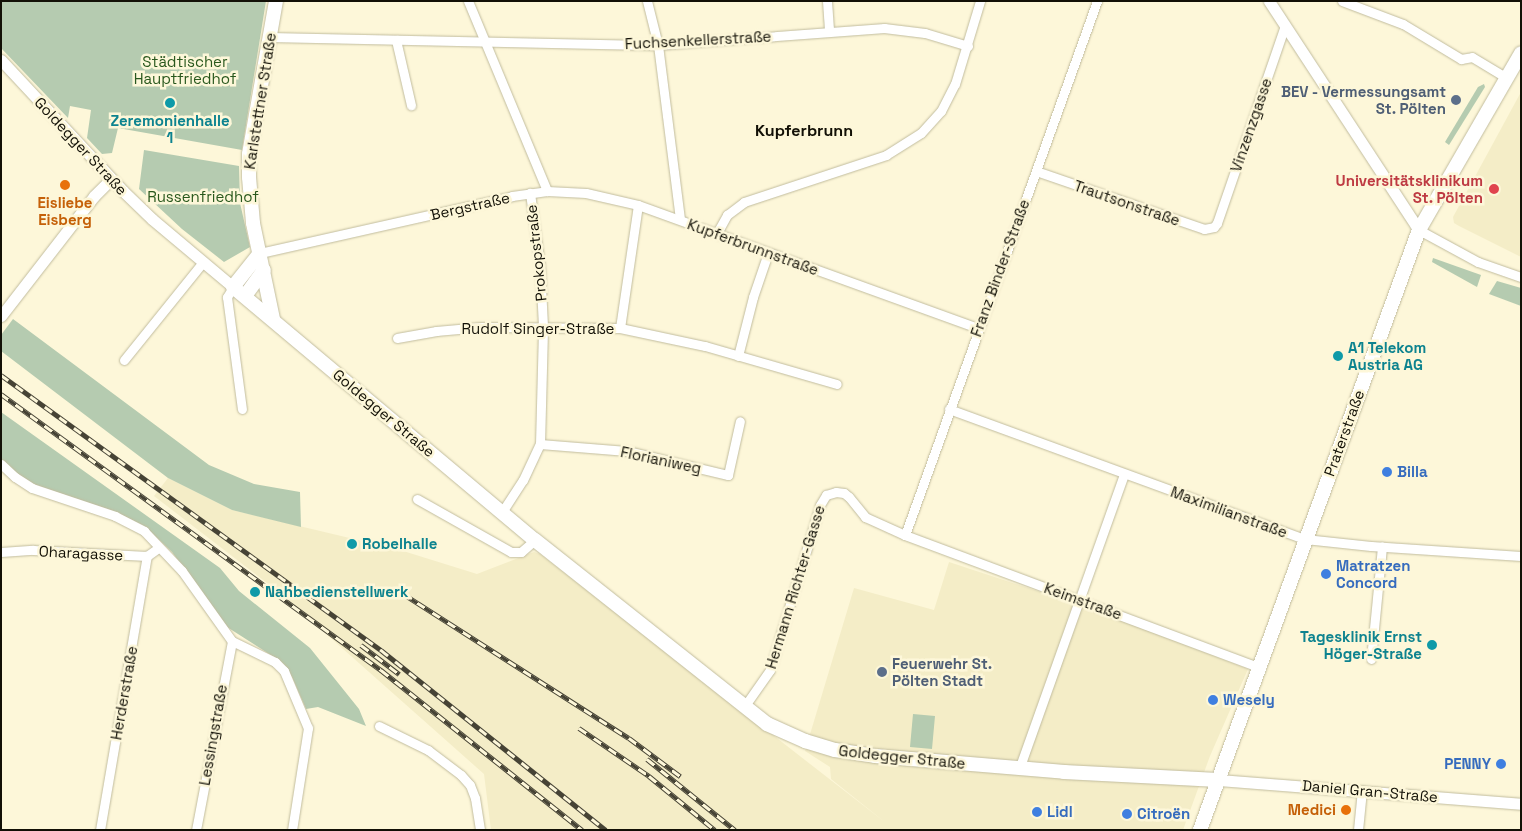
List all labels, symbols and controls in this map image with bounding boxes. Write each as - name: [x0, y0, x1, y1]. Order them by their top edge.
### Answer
- street label: Fuchsenkellerstraße: [624, 27, 772, 53]
- street label: Karlstettner Straße: [240, 31, 280, 171]
- park label: Städtischer Hauptfriedhof: [134, 52, 236, 87]
- street label: Vinzenzgasse: [1227, 76, 1275, 174]
- place label: BEV - Vermessungsamt St. Pölten: [1280, 82, 1446, 117]
- street label: Goldegger Straße: [31, 93, 131, 199]
- marker: BEV - Vermessungsamt St. Pölten: [1450, 94, 1462, 106]
- marker: Zeremonienhalle 1: [164, 97, 176, 109]
- place label: Zeremonienhalle 1: [110, 111, 230, 146]
- district label: Kupferbrunn: [755, 121, 853, 141]
- place label: Universitätsklinikum St. Pölten: [1336, 171, 1483, 206]
- street label: Trautsonstraße: [1072, 176, 1182, 230]
- marker: Eisliebe Eisberg: [59, 179, 71, 191]
- marker: Universitätsklinikum St. Pölten: [1487, 182, 1501, 196]
- park label: Russenfriedhof: [147, 188, 259, 206]
- street label: Bergstraße: [429, 188, 511, 224]
- place label: Eisliebe Eisberg: [37, 193, 93, 228]
- street label: Franz Binder-Straße: [967, 197, 1033, 339]
- street label: Prokopstraße: [522, 204, 550, 302]
- street label: Kupferbrunnstraße: [685, 215, 821, 279]
- street label: Rudolf Singer-Straße: [462, 320, 614, 338]
- place label: A1 Telekom Austria AG: [1348, 338, 1427, 373]
- marker: A1 Telekom Austria AG: [1332, 350, 1344, 362]
- street label: Goldegger Straße: [329, 365, 439, 461]
- street label: Praterstraße: [1320, 387, 1368, 479]
- street label: Florianiweg: [619, 443, 703, 477]
- place label: Billa: [1397, 463, 1428, 481]
- marker: Billa: [1381, 466, 1393, 478]
- street label: Maximilianstraße: [1168, 483, 1290, 541]
- street label: Hermann Richter-Gasse: [762, 503, 828, 671]
- place label: Robelhalle: [362, 535, 437, 553]
- marker: Robelhalle: [346, 538, 358, 550]
- street label: Oharagasse: [38, 542, 124, 564]
- place label: Matratzen Concord: [1336, 556, 1410, 591]
- marker: Matratzen Concord: [1320, 568, 1332, 580]
- street label: Keimstraße: [1042, 579, 1124, 623]
- place label: Nahbedienstellwerk: [265, 583, 408, 601]
- marker: Nahbedienstellwerk: [249, 586, 261, 598]
- place label: Tagesklinik Ernst Höger-Straße: [1300, 627, 1422, 662]
- marker: Tagesklinik Ernst Höger-Straße: [1426, 639, 1438, 651]
- street label: Herderstraße: [107, 645, 141, 741]
- place label: Feuerwehr St. Pölten Stadt: [892, 654, 992, 689]
- marker: Feuerwehr St. Pölten Stadt: [876, 666, 888, 678]
- street label: Lessingstraße: [195, 683, 231, 787]
- place label: Wesely: [1223, 691, 1275, 709]
- marker: Wesely: [1207, 694, 1219, 706]
- street label: Goldegger Straße: [838, 741, 966, 773]
- place label: PENNY: [1444, 755, 1491, 773]
- marker: PENNY: [1495, 758, 1507, 770]
- street label: Daniel Gran-Straße: [1301, 776, 1439, 806]
- place label: Medici: [1288, 801, 1336, 819]
- place label: Lidl: [1047, 803, 1073, 821]
- marker: Medici: [1340, 804, 1352, 816]
- place label: Citroën: [1137, 805, 1190, 823]
- marker: Lidl: [1031, 806, 1043, 818]
- marker: Citroën: [1121, 808, 1133, 820]

